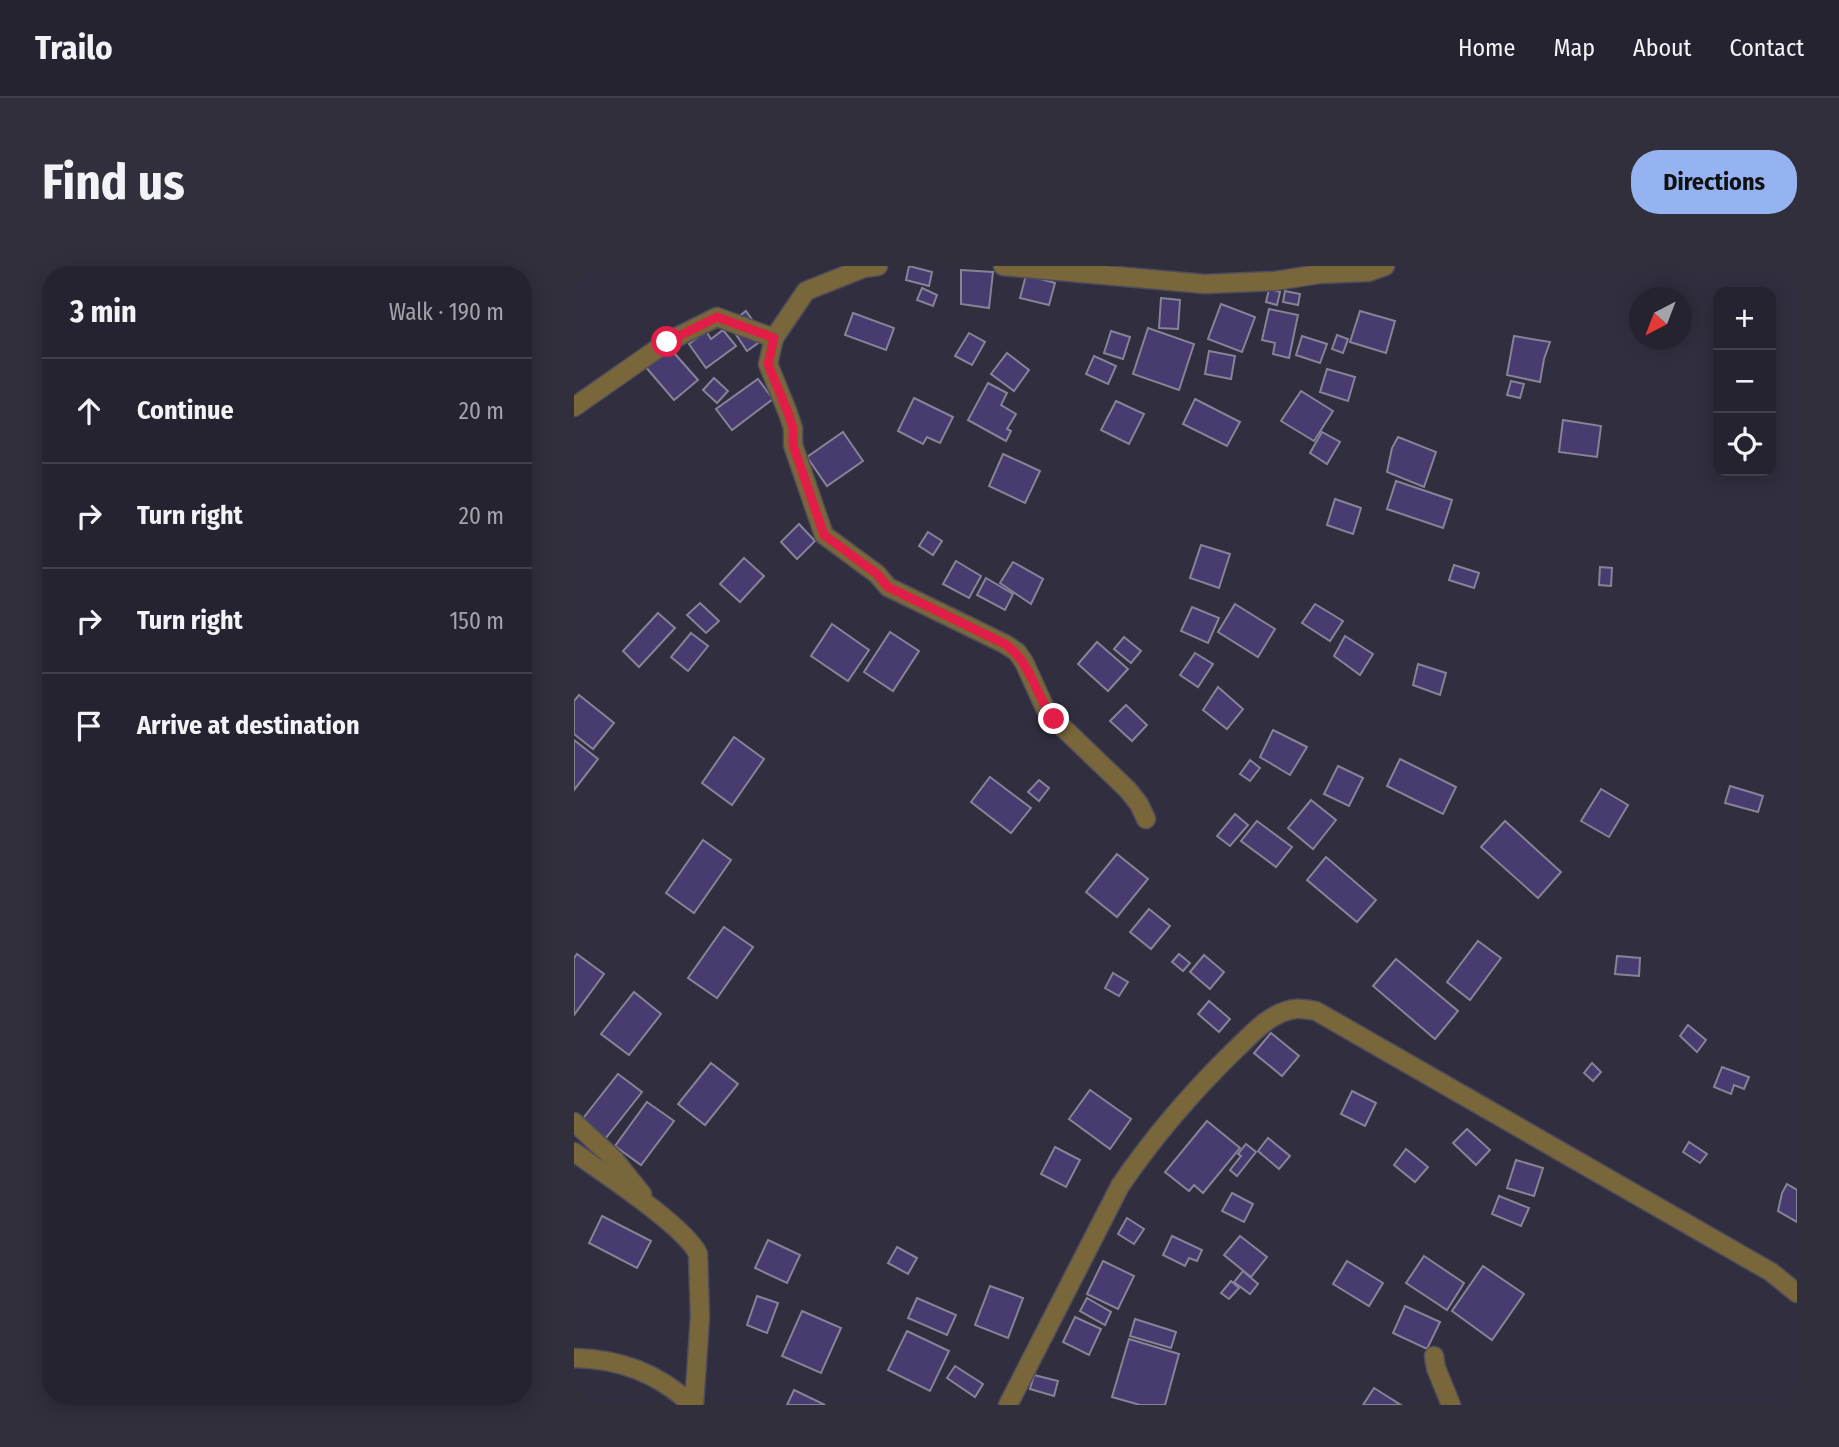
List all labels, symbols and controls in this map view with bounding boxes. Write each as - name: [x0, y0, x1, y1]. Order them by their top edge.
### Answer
- text: Trailo: [35, 28, 113, 68]
- text: Home: [1458, 34, 1515, 62]
- text: Map: [1553, 34, 1595, 62]
- text: About: [1633, 34, 1691, 62]
- text: Contact: [1729, 34, 1804, 62]
- button: Directions: [1631, 150, 1797, 214]
- text: Find us: [42, 153, 185, 212]
- north arrow: [1629, 287, 1692, 350]
- map controls: [1713, 287, 1776, 476]
- button: +: [1713, 287, 1776, 350]
- text: 3 min: [70, 294, 137, 330]
- text: Walk · 190 m: [389, 298, 504, 326]
- route start: [651, 326, 682, 357]
- button: −: [1713, 350, 1776, 413]
- icon: ahead: [70, 392, 108, 430]
- text: Continue: [137, 395, 234, 426]
- text: 20 m: [459, 397, 504, 425]
- button: locate: [1713, 413, 1776, 476]
- icon: right: [70, 497, 108, 535]
- text: Turn right: [137, 500, 243, 531]
- text: 20 m: [459, 502, 504, 530]
- icon: right: [70, 602, 108, 640]
- text: Turn right: [137, 605, 243, 636]
- text: 150 m: [449, 607, 504, 635]
- route end: [1038, 703, 1069, 734]
- icon: arrive: [70, 707, 108, 745]
- text: Arrive at destination: [137, 710, 360, 741]

